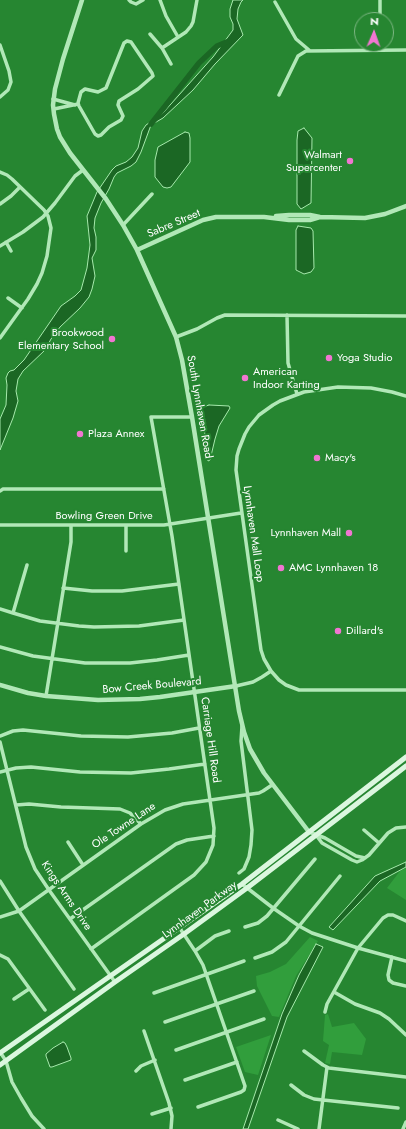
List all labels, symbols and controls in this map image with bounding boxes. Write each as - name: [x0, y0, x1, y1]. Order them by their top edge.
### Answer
- north arrow: [354, 12, 394, 52]
- text: N: [370, 13, 379, 29]
- place label: Walmart Supercenter: [286, 148, 342, 174]
- marker: Walmart Supercenter: [345, 156, 355, 166]
- street label: Sabre Street: [145, 207, 203, 241]
- place label: Brookwood Elementary School: [18, 326, 104, 352]
- marker: Brookwood Elementary School: [107, 334, 117, 344]
- place label: Yoga Studio: [337, 351, 393, 365]
- marker: Yoga Studio: [324, 353, 334, 363]
- street label: South Lynnhaven Road: [183, 354, 215, 460]
- place label: American Indoor Karting: [253, 365, 320, 391]
- marker: American Indoor Karting: [240, 373, 250, 383]
- place label: Plaza Annex: [88, 427, 144, 441]
- marker: Plaza Annex: [75, 429, 85, 439]
- place label: Macy's: [325, 451, 356, 465]
- marker: Macy's: [312, 453, 322, 463]
- street label: Lynnhaven Mall Loop: [240, 485, 266, 583]
- street label: Bowling Green Drive: [55, 509, 153, 523]
- place label: Lynnhaven Mall: [271, 526, 341, 540]
- marker: Lynnhaven Mall: [344, 528, 354, 538]
- place label: AMC Lynnhaven 18: [289, 561, 378, 575]
- marker: AMC Lynnhaven 18: [276, 563, 286, 573]
- place label: Dillard's: [346, 624, 383, 638]
- marker: Dillard's: [333, 626, 343, 636]
- street label: Bow Creek Boulevard: [102, 675, 202, 697]
- street label: Carriage Hill Road: [197, 696, 223, 784]
- street label: Ole Towne Lane: [90, 800, 158, 852]
- street label: Kings Arms Drive: [38, 859, 94, 933]
- street label: Lynnhaven Parkway: [160, 879, 240, 941]

